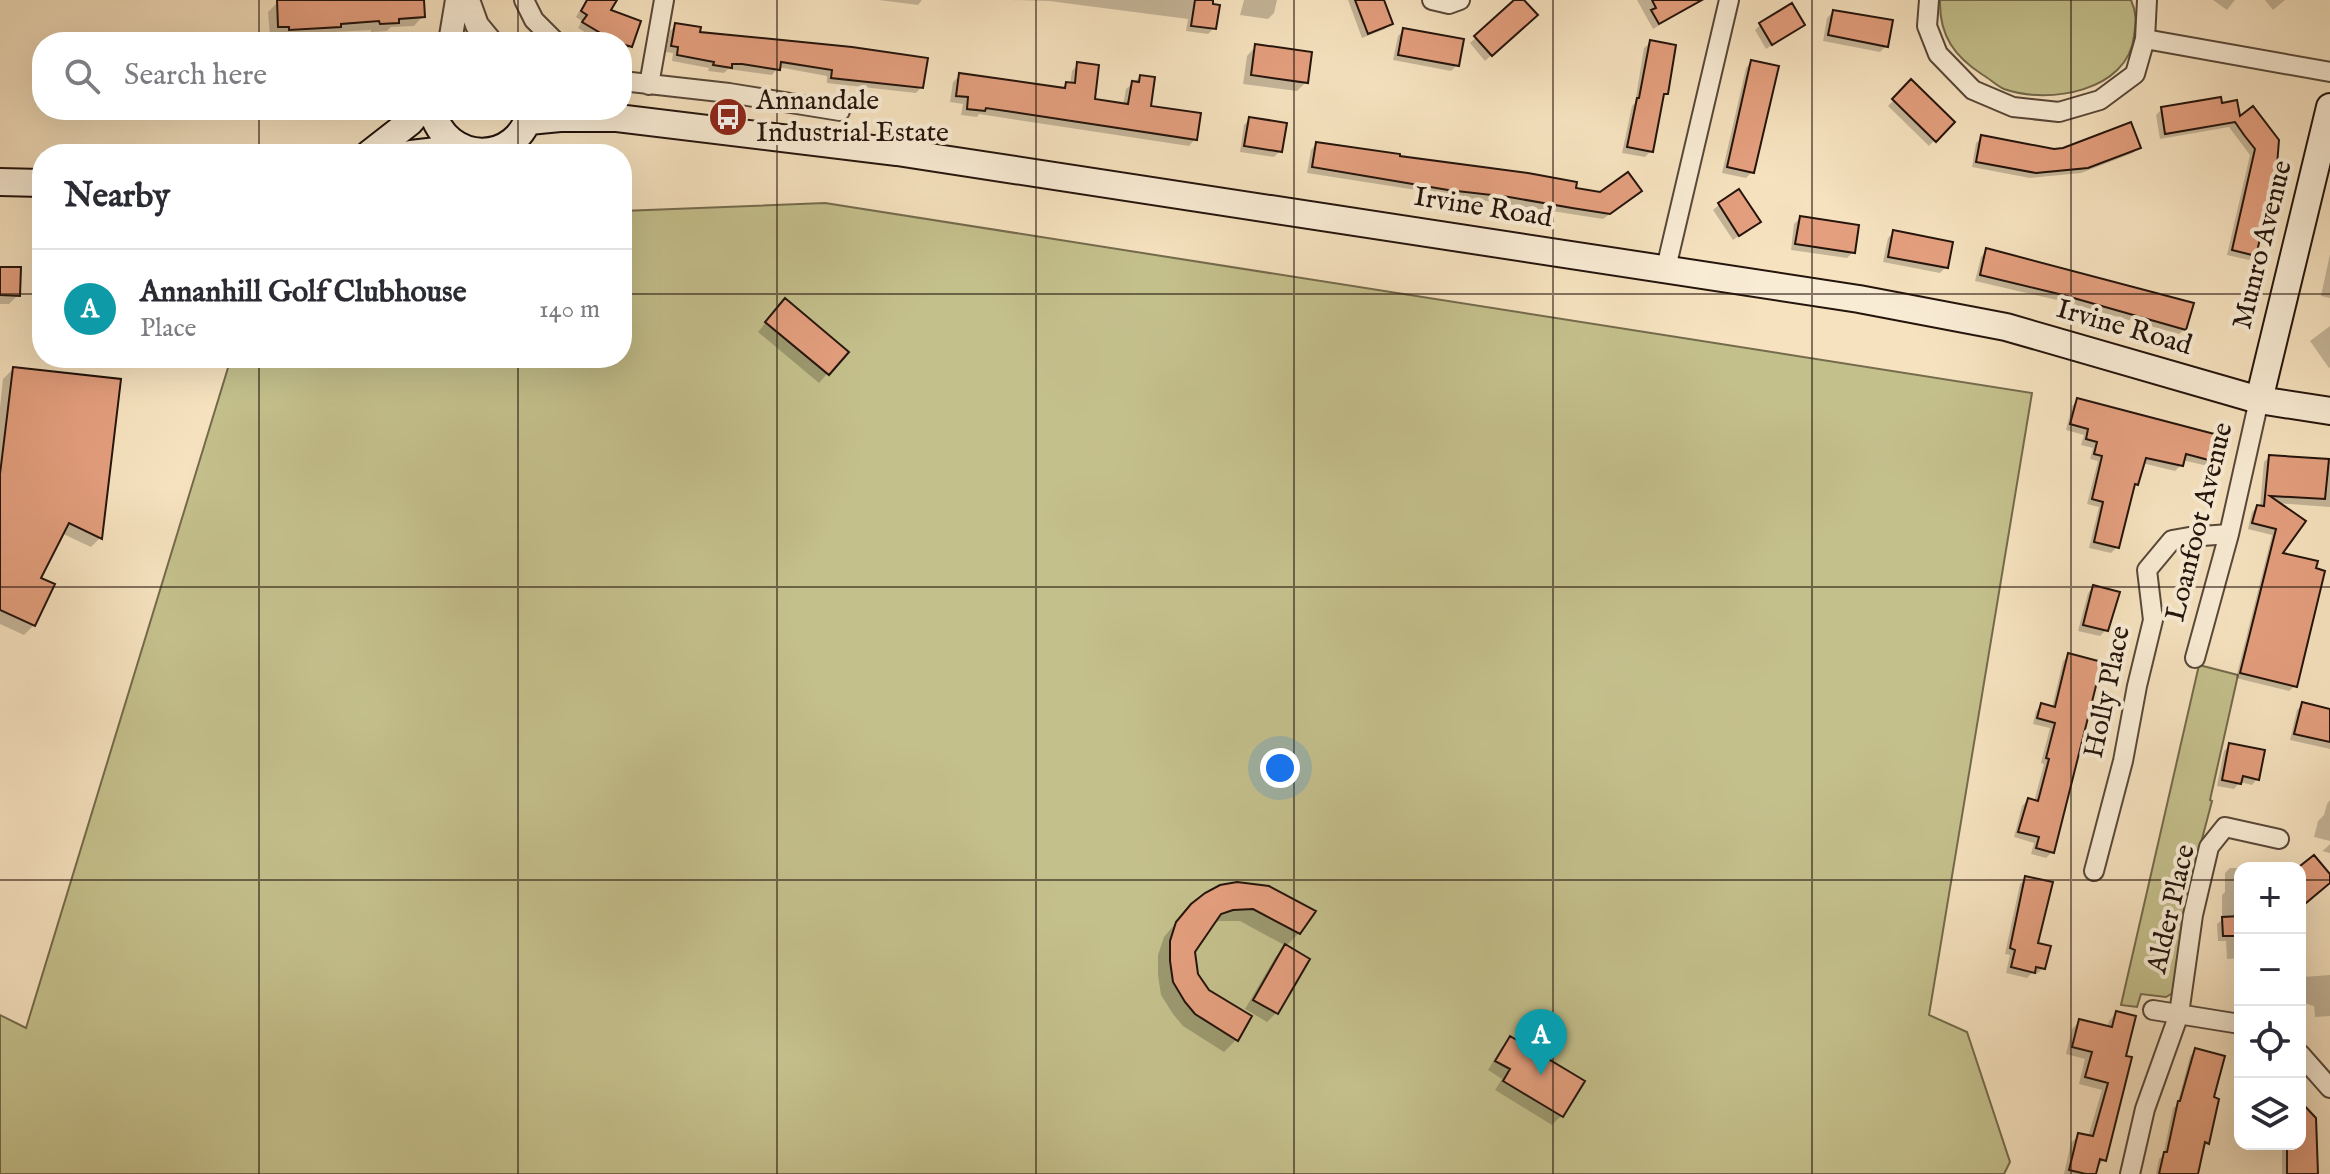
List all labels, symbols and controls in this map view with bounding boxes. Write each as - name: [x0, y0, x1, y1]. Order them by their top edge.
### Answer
- search box: [32, 32, 632, 120]
- icon: search: [60, 54, 104, 98]
- text: Search here: [124, 57, 267, 95]
- place label: Annandale Industrial Estate: [755, 84, 949, 151]
- bus stop icon: Annandale Industrial Estate: [707, 96, 749, 138]
- street label: Munro Avenue: [2225, 157, 2301, 333]
- text: Nearby: [64, 175, 170, 218]
- street label: Irvine Road: [1411, 180, 1555, 236]
- text: Annanhill Golf Clubhouse: [140, 274, 466, 312]
- street label: Irvine Road: [2052, 292, 2196, 364]
- text: A: [81, 293, 99, 326]
- text: 140 m: [539, 293, 600, 326]
- text: Place: [140, 312, 196, 345]
- street label: Loanfoot Avenue: [2158, 419, 2242, 625]
- street label: Holly Place: [2077, 623, 2139, 761]
- your location: [1260, 748, 1300, 788]
- street label: Alder Place: [2140, 841, 2204, 978]
- map controls: [2234, 862, 2306, 1150]
- button: +: [2234, 862, 2306, 934]
- button: −: [2234, 934, 2306, 1006]
- button: locate: [2234, 1006, 2306, 1078]
- pin: A: [1515, 1009, 1567, 1075]
- button: layers: [2234, 1078, 2306, 1150]

